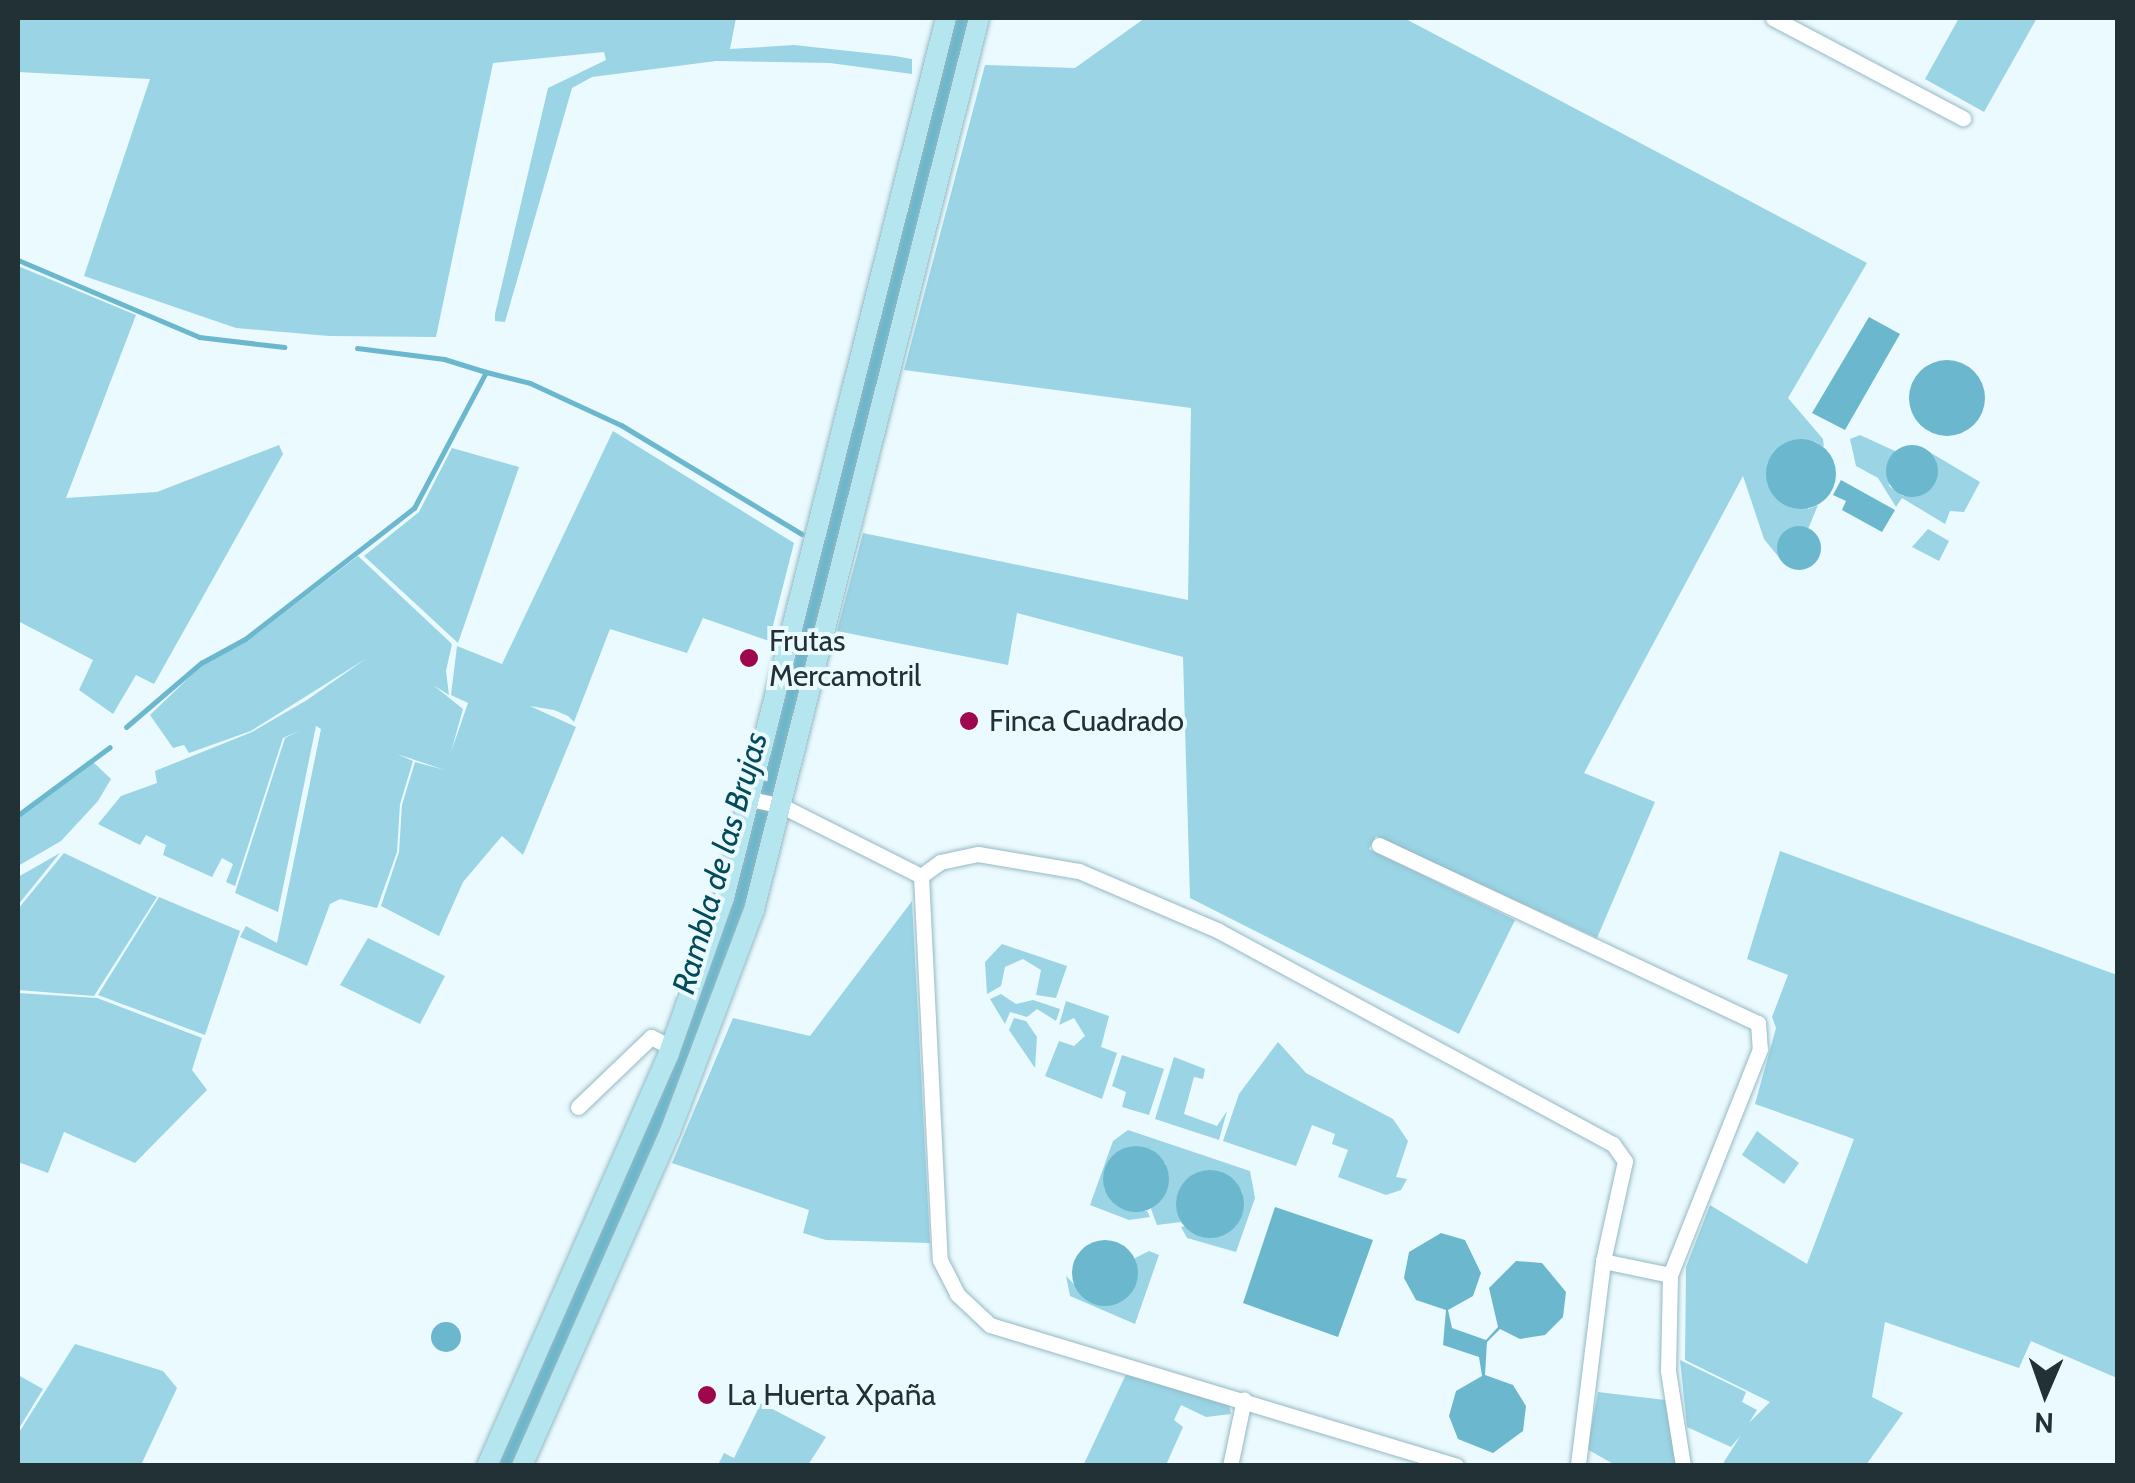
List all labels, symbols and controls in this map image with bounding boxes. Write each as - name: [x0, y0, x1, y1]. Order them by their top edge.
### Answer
- place label: Frutas Mercamotril: [769, 623, 921, 694]
- marker: Frutas Mercamotril: [738, 647, 760, 669]
- place label: Finca Cuadrado: [989, 703, 1184, 739]
- marker: Finca Cuadrado: [958, 710, 980, 732]
- water label: Rambla de las Brujas: [664, 728, 776, 998]
- north arrow: [1995, 1343, 2095, 1443]
- place label: La Huerta Xpaña: [727, 1377, 936, 1413]
- marker: La Huerta Xpaña: [696, 1384, 718, 1406]
- text: N: [2033, 1406, 2054, 1440]

